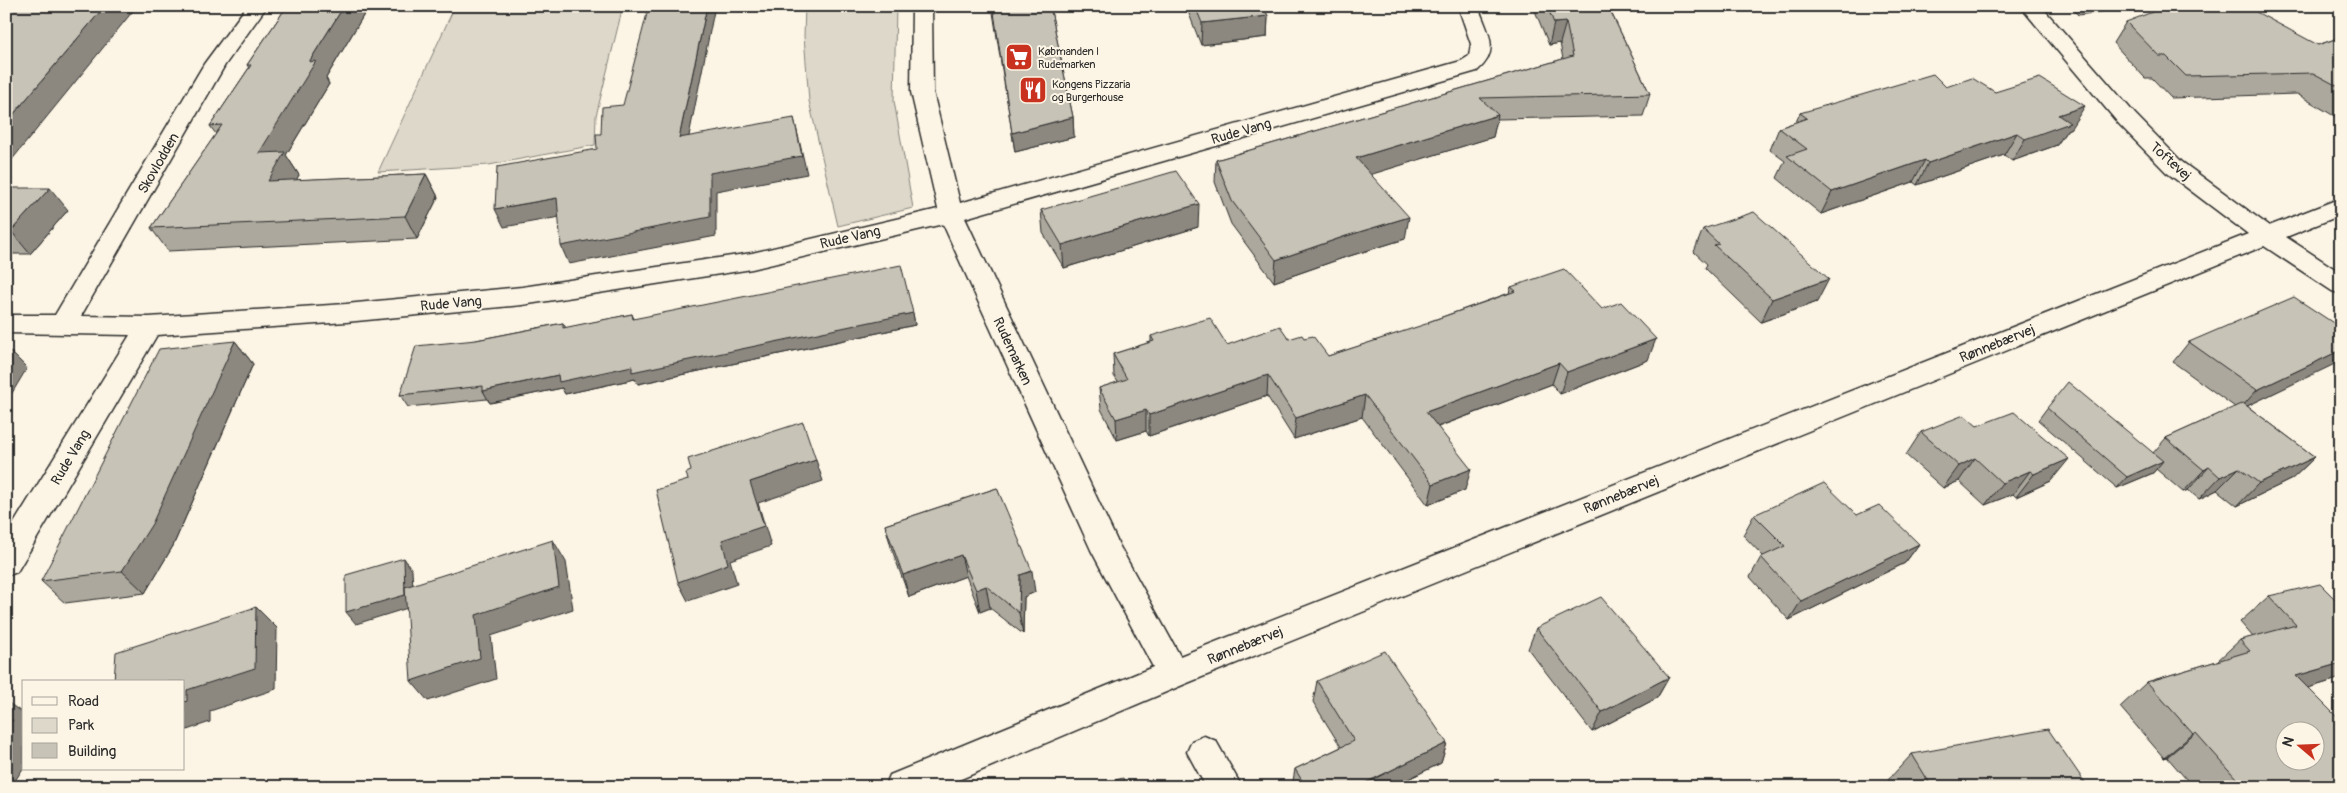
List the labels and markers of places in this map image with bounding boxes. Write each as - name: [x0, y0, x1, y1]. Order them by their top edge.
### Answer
- supermarket icon: Købmanden I Rudemarken: [1004, 42, 1034, 72]
- place label: Købmanden I Rudemarken: [1038, 45, 1099, 71]
- restaurant icon: Kongens Pizzaria og Burgerhouse: [1018, 75, 1048, 105]
- place label: Kongens Pizzaria og Burgerhouse: [1052, 78, 1130, 104]

